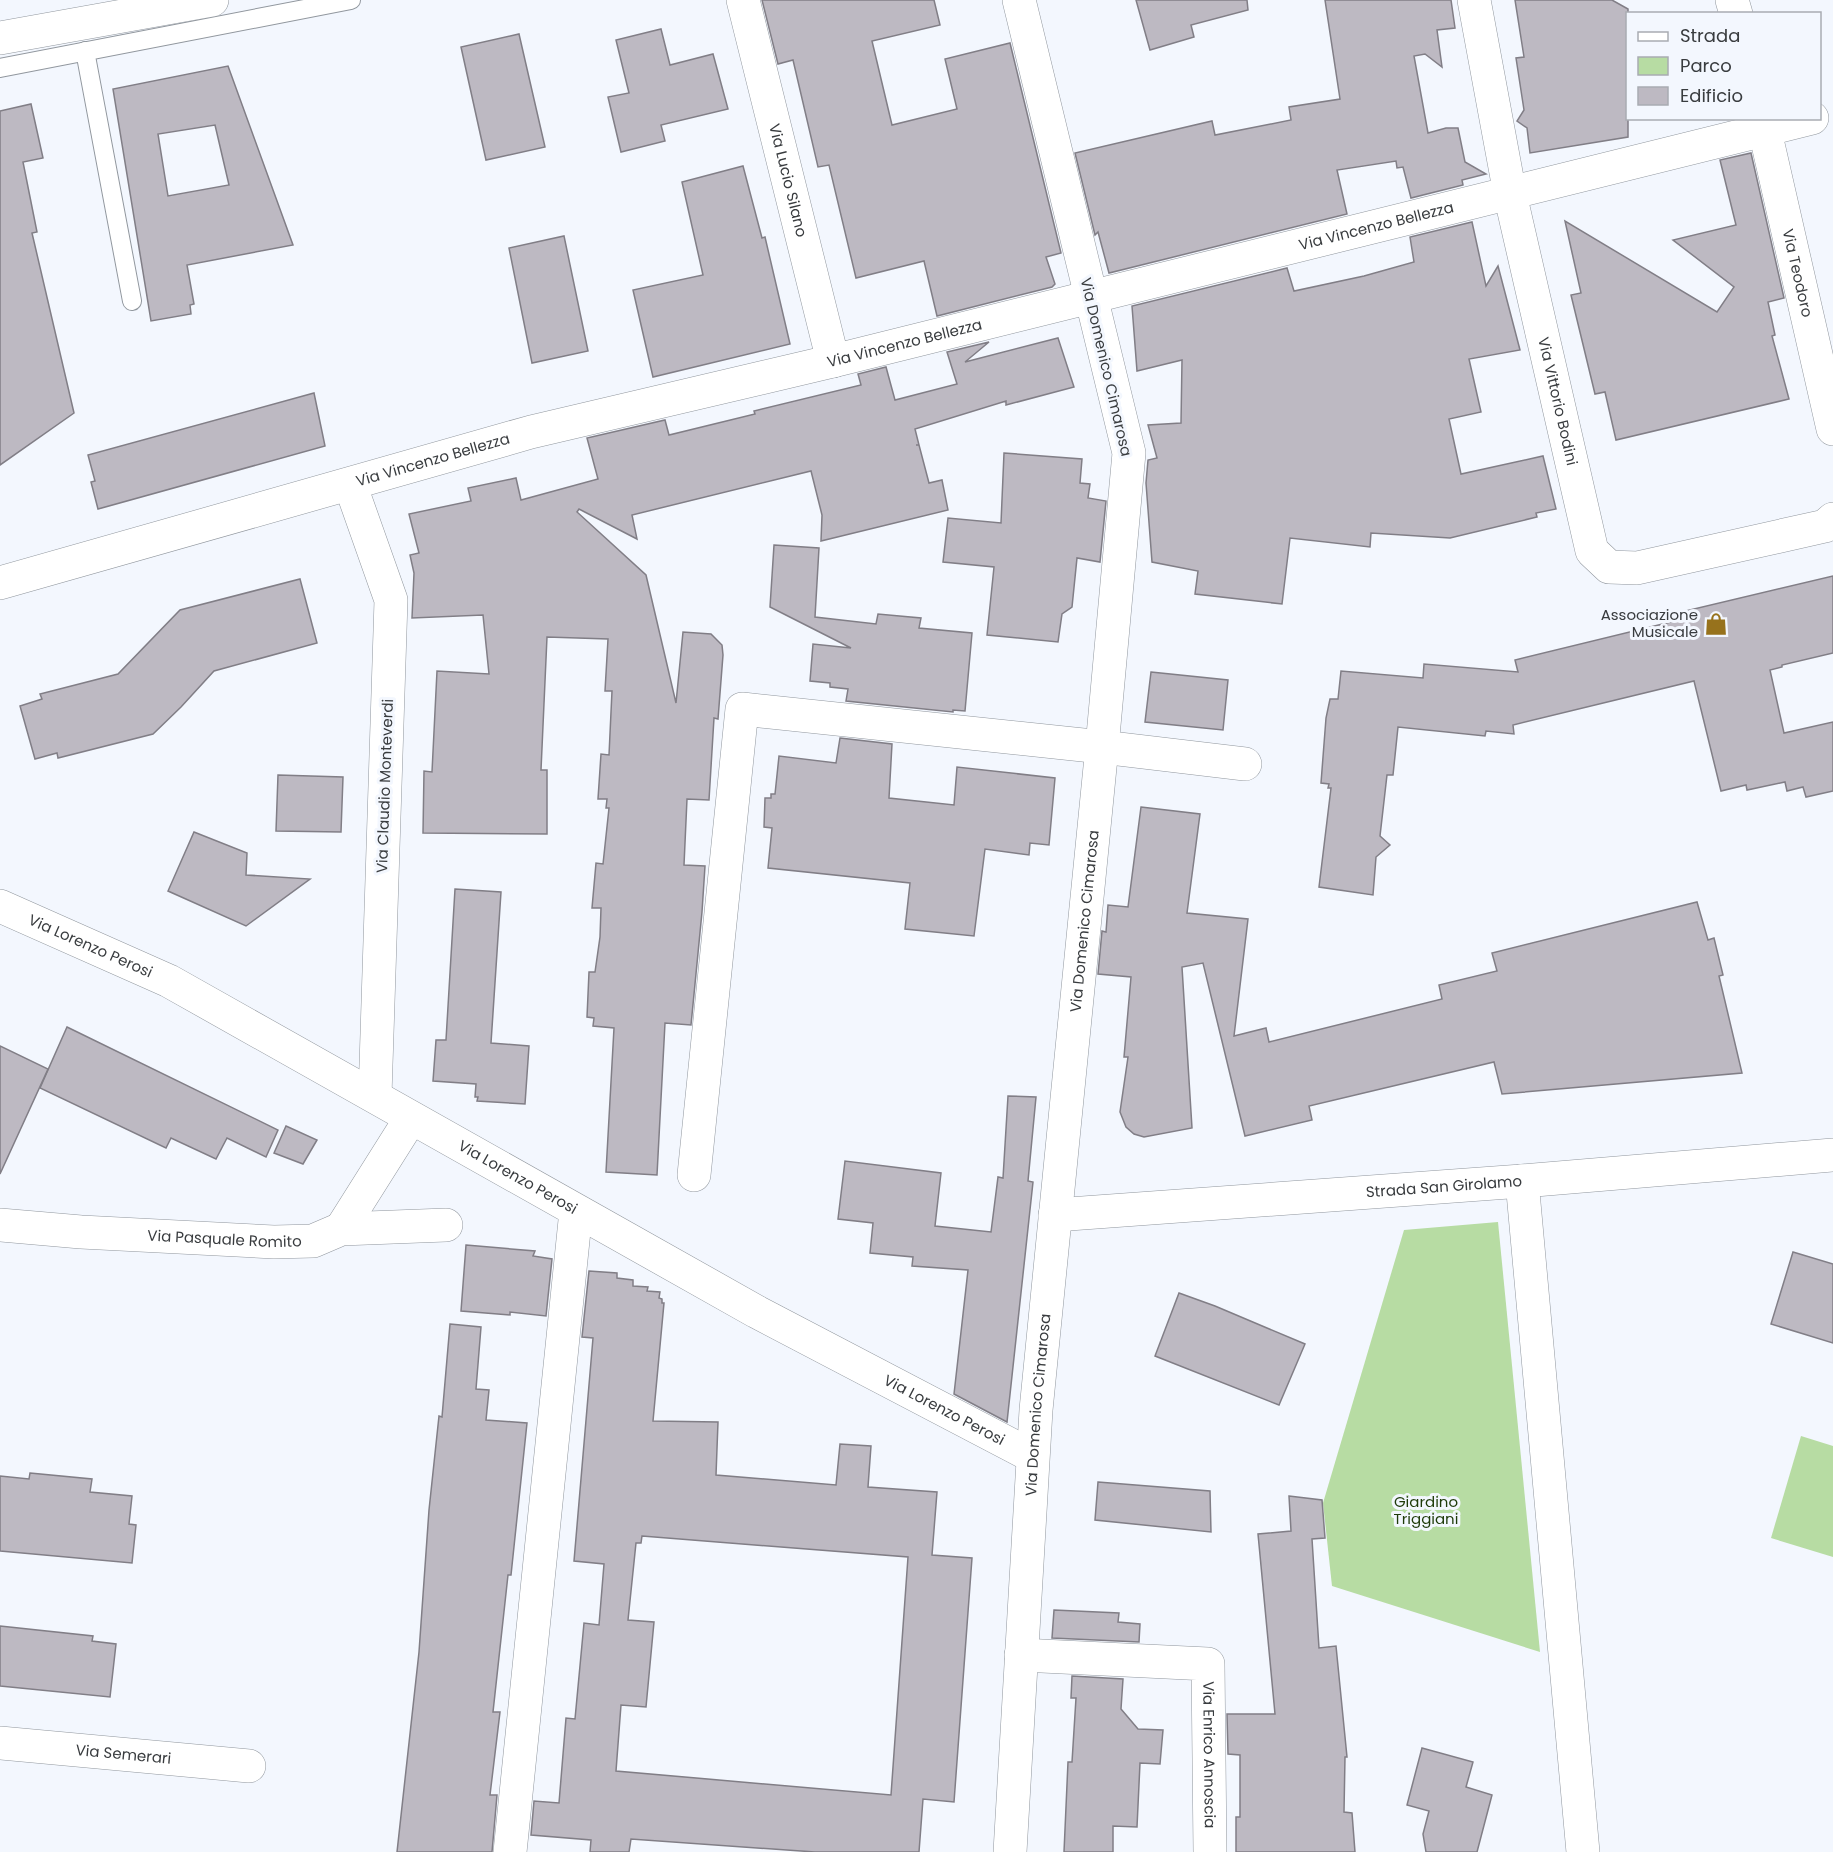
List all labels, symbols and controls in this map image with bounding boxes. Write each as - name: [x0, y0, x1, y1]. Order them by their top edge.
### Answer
- legend: [1626, 12, 1821, 120]
- text: Strada: [1680, 23, 1740, 48]
- text: Parco: [1680, 53, 1732, 78]
- text: Edificio: [1680, 83, 1743, 108]
- street label: Via Lucio Silano: [764, 121, 813, 239]
- street label: Via Vincenzo Bellezza: [1296, 196, 1456, 255]
- street label: Via Teodoro: [1778, 227, 1818, 319]
- street label: Via Domenico Cimarosa: [1076, 275, 1137, 458]
- street label: Via Vincenzo Bellezza: [825, 313, 984, 372]
- street label: Via Vittorio Bodini: [1533, 335, 1583, 468]
- street label: Via Vincenzo Bellezza: [353, 428, 512, 491]
- place label: Associazione Musicale: [1601, 604, 1698, 642]
- shop icon: Associazione Musicale: [1703, 611, 1729, 637]
- street label: Via Claudio Monteverdi: [371, 698, 398, 874]
- street label: Via Domenico Cimarosa: [1065, 829, 1104, 1013]
- street label: Via Lorenzo Perosi: [25, 909, 156, 982]
- street label: Via Lorenzo Perosi: [454, 1135, 581, 1219]
- street label: Strada San Girolamo: [1365, 1170, 1523, 1202]
- street label: Via Pasquale Romito: [147, 1224, 302, 1252]
- street label: Via Domenico Cimarosa: [1020, 1313, 1056, 1497]
- street label: Via Lorenzo Perosi: [880, 1369, 1009, 1450]
- park label: Giardino Triggiani: [1394, 1491, 1458, 1529]
- street label: Via Enrico Annoscia: [1198, 1681, 1221, 1828]
- street label: Via Semerari: [75, 1739, 172, 1769]

